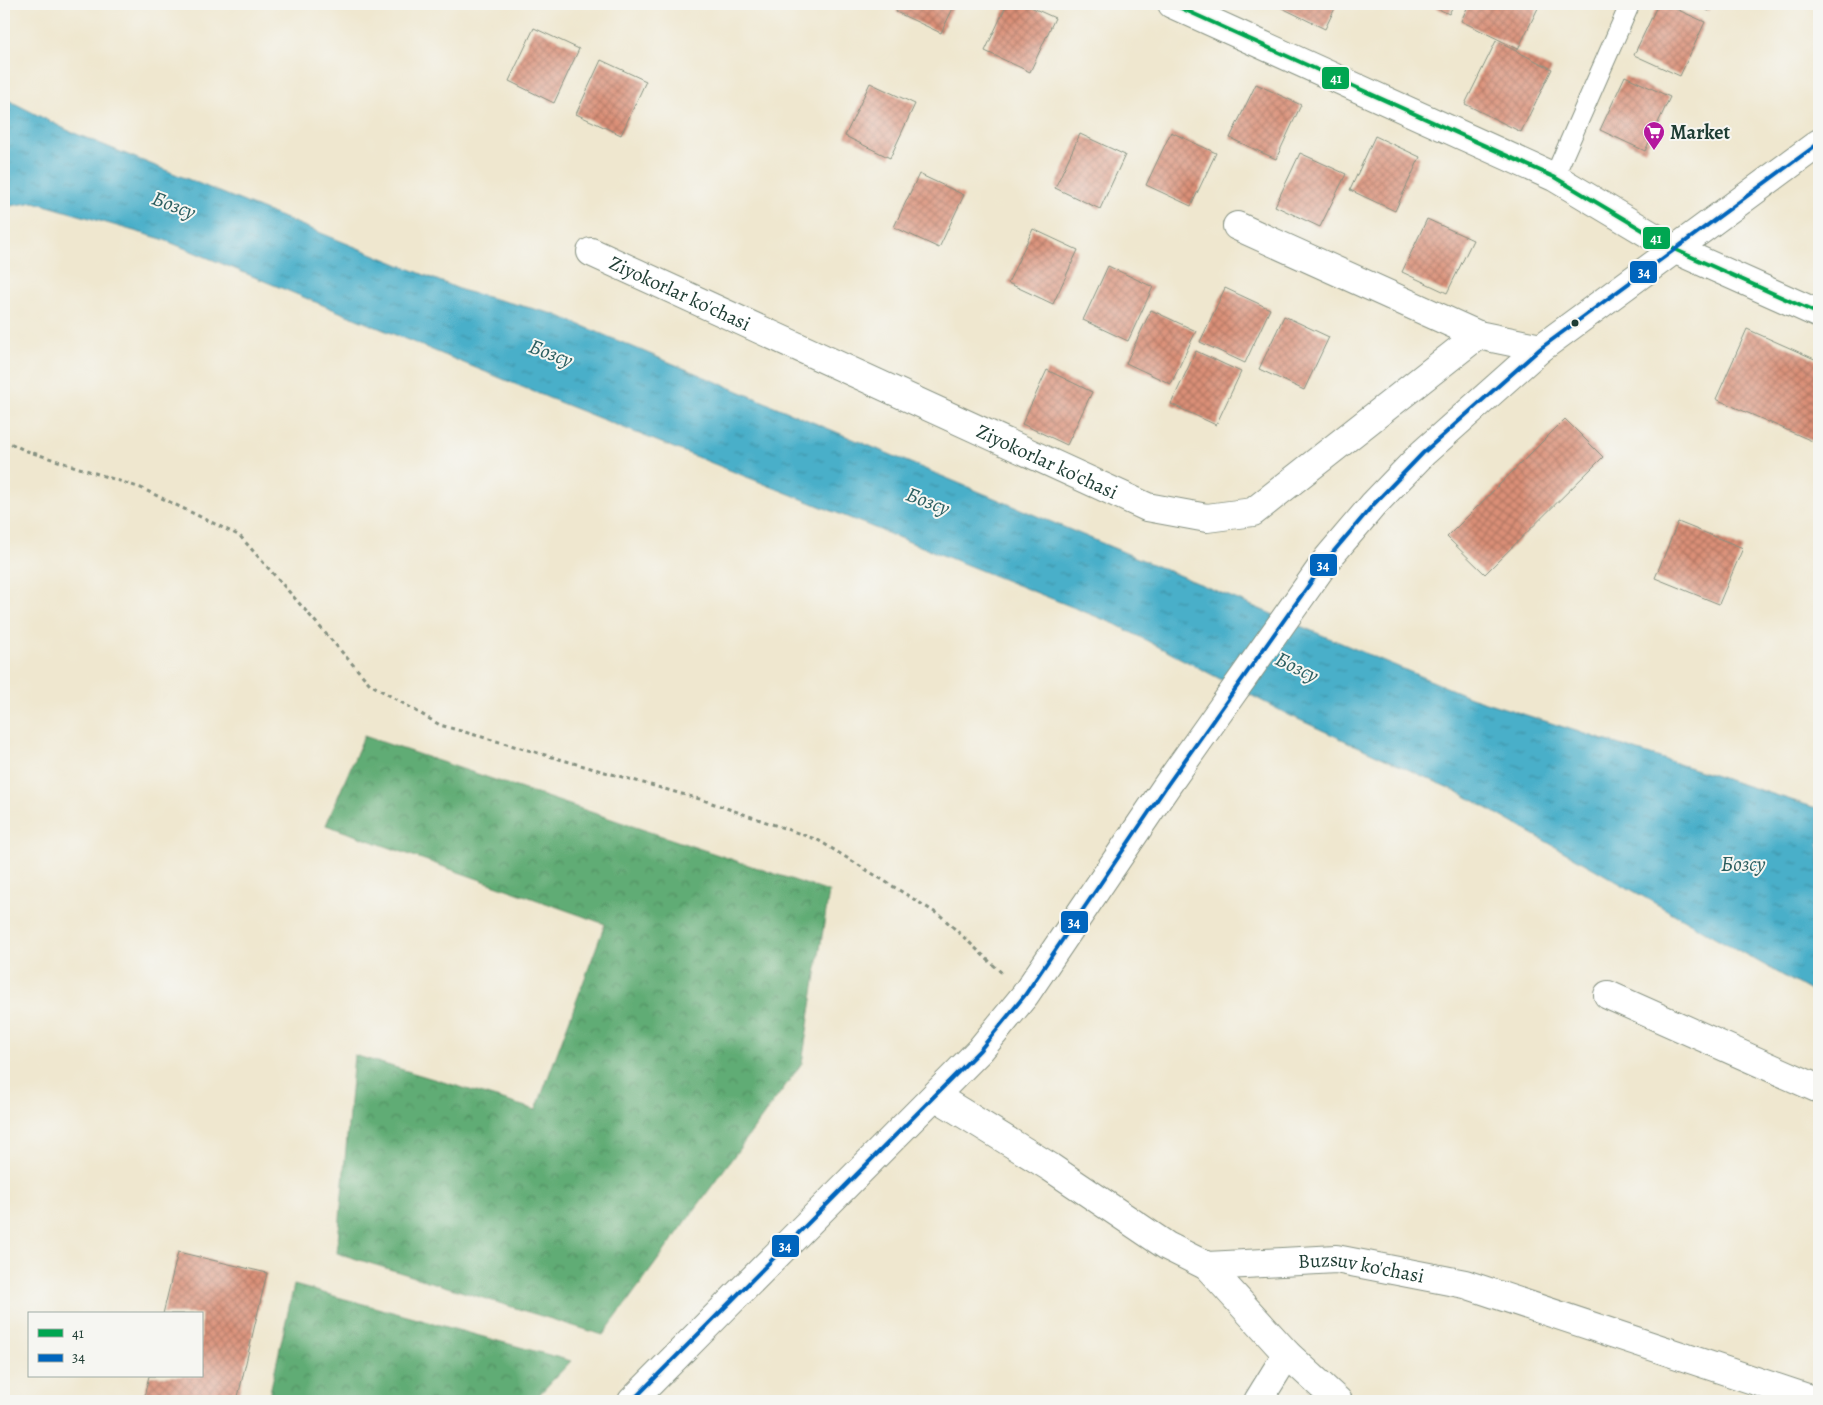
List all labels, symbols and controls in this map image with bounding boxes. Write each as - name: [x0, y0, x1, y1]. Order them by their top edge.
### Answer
- line badge: 41: [1321, 66, 1350, 90]
- text: 41: [1330, 69, 1342, 88]
- place label: Market: [1670, 119, 1731, 146]
- supermarket icon: Market: [1642, 120, 1666, 151]
- water label: Бозсу: [148, 184, 200, 226]
- line badge: 41: [1642, 226, 1671, 250]
- text: 41: [1650, 229, 1662, 248]
- street label: Ziyokorlar ko'chasi: [605, 249, 755, 337]
- line badge: 34: [1629, 260, 1658, 284]
- text: 34: [1638, 263, 1651, 282]
- unlabelled marker: [1570, 318, 1580, 328]
- water label: Бозсу: [525, 332, 577, 374]
- street label: Ziyokorlar ko'chasi: [972, 418, 1122, 506]
- water label: Бозсу: [902, 480, 954, 522]
- line badge: 34: [1309, 553, 1338, 577]
- text: 34: [1317, 556, 1330, 575]
- water label: Бозсу: [1271, 645, 1324, 690]
- water label: Бозсу: [1721, 850, 1766, 878]
- line badge: 34: [1060, 910, 1089, 934]
- text: 34: [1068, 913, 1081, 932]
- line badge: 34: [771, 1234, 800, 1258]
- text: 34: [779, 1237, 792, 1256]
- street label: Buzsuv ko'chasi: [1297, 1246, 1426, 1290]
- legend: [28, 1312, 202, 1378]
- text: 41: [72, 1323, 84, 1343]
- text: 34: [72, 1347, 85, 1367]

